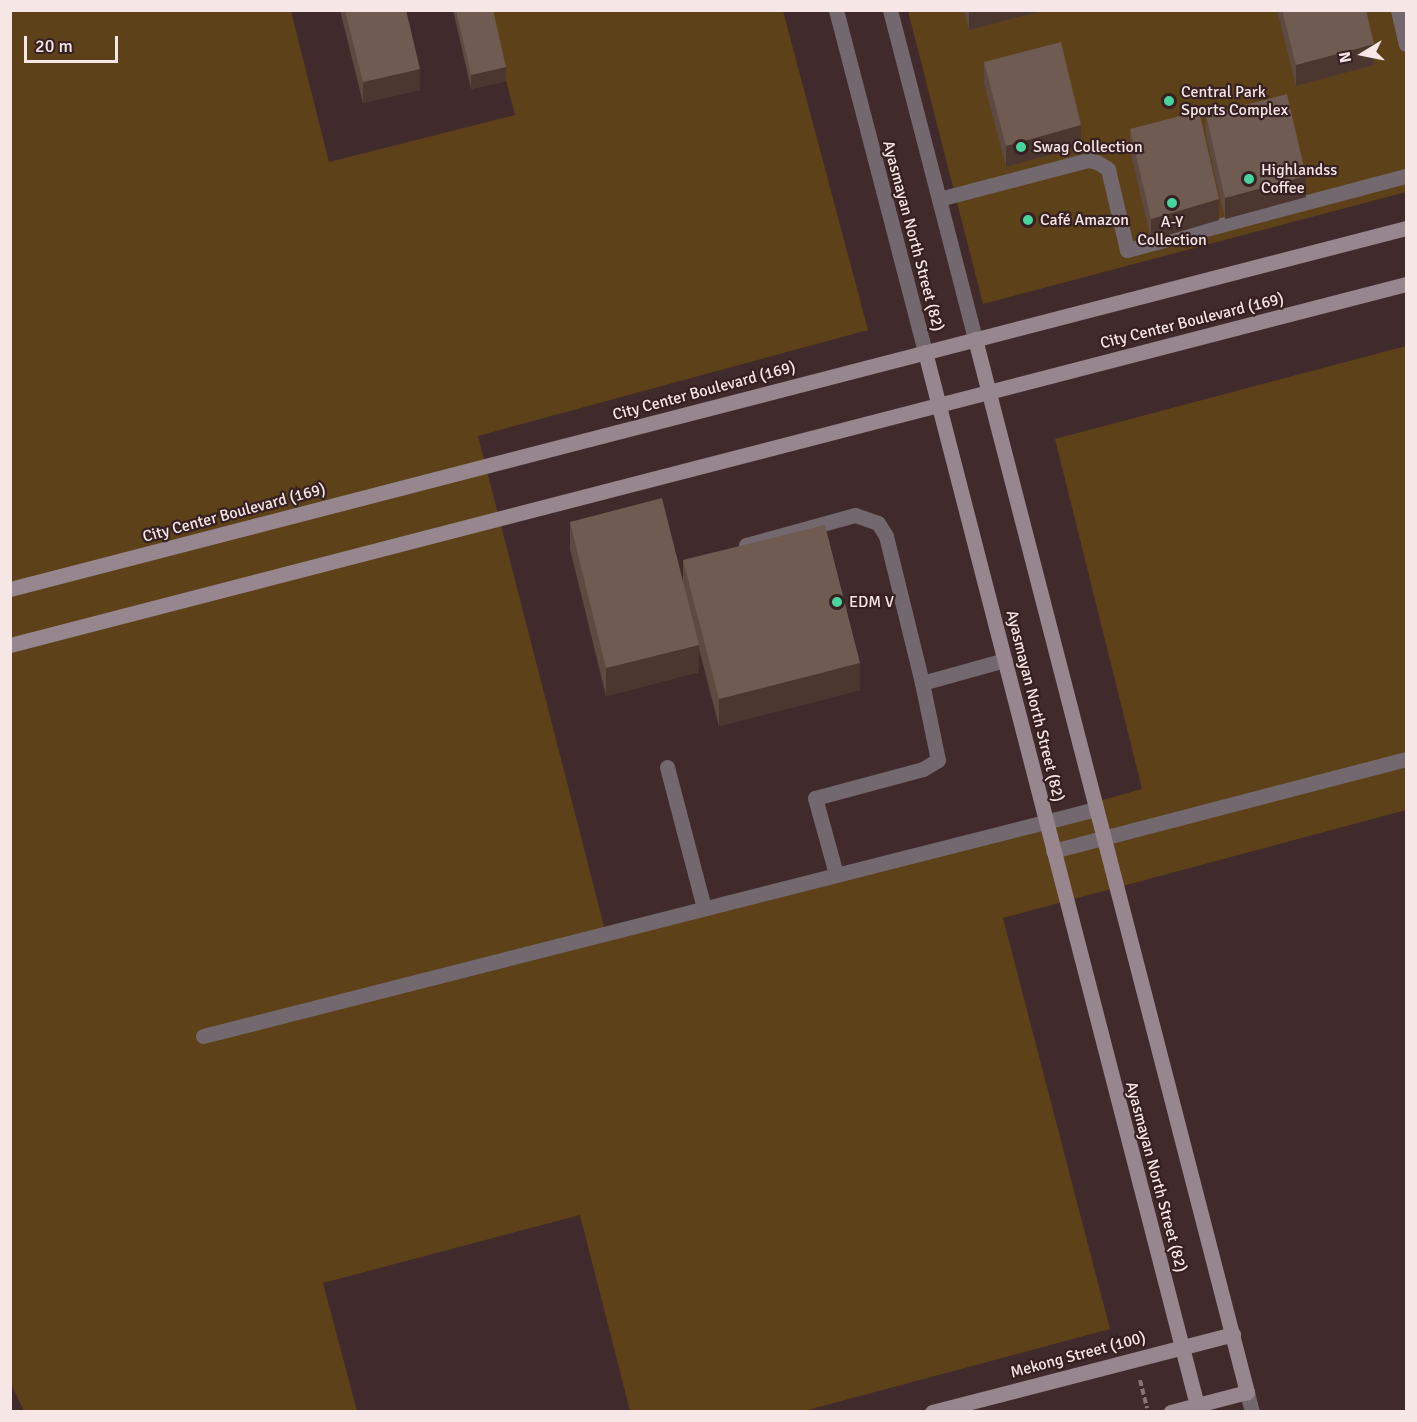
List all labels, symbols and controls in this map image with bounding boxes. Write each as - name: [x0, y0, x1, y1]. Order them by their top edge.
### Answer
- scale bar: [27, 24, 122, 62]
- north arrow: [1333, 24, 1393, 84]
- text: 20 m: [35, 35, 73, 57]
- text: N: [1334, 50, 1356, 64]
- place label: Central Park Sports Complex: [1181, 82, 1288, 120]
- marker: Central Park Sports Complex: [1162, 94, 1176, 108]
- place label: Swag Collection: [1033, 137, 1143, 157]
- street label: Ayasmayan North Street (82): [878, 139, 948, 333]
- marker: Swag Collection: [1014, 140, 1028, 154]
- place label: Highlandss Coffee: [1261, 160, 1337, 198]
- marker: Highlandss Coffee: [1242, 172, 1256, 186]
- marker: A-Y Collection: [1165, 196, 1179, 210]
- place label: Café Amazon: [1040, 210, 1129, 230]
- place label: A-Y Collection: [1137, 212, 1207, 250]
- marker: Café Amazon: [1021, 213, 1035, 227]
- street label: City Center Boulevard (169): [1098, 289, 1286, 353]
- street label: City Center Boulevard (169): [610, 357, 798, 425]
- street label: City Center Boulevard (169): [140, 479, 328, 547]
- place label: EDM V: [849, 592, 894, 612]
- marker: EDM V: [830, 595, 844, 609]
- street label: Ayasmayan North Street (82): [1002, 608, 1068, 804]
- street label: Ayasmayan North Street (82): [1121, 1080, 1191, 1274]
- street label: Mekong Street (100): [1008, 1328, 1148, 1382]

